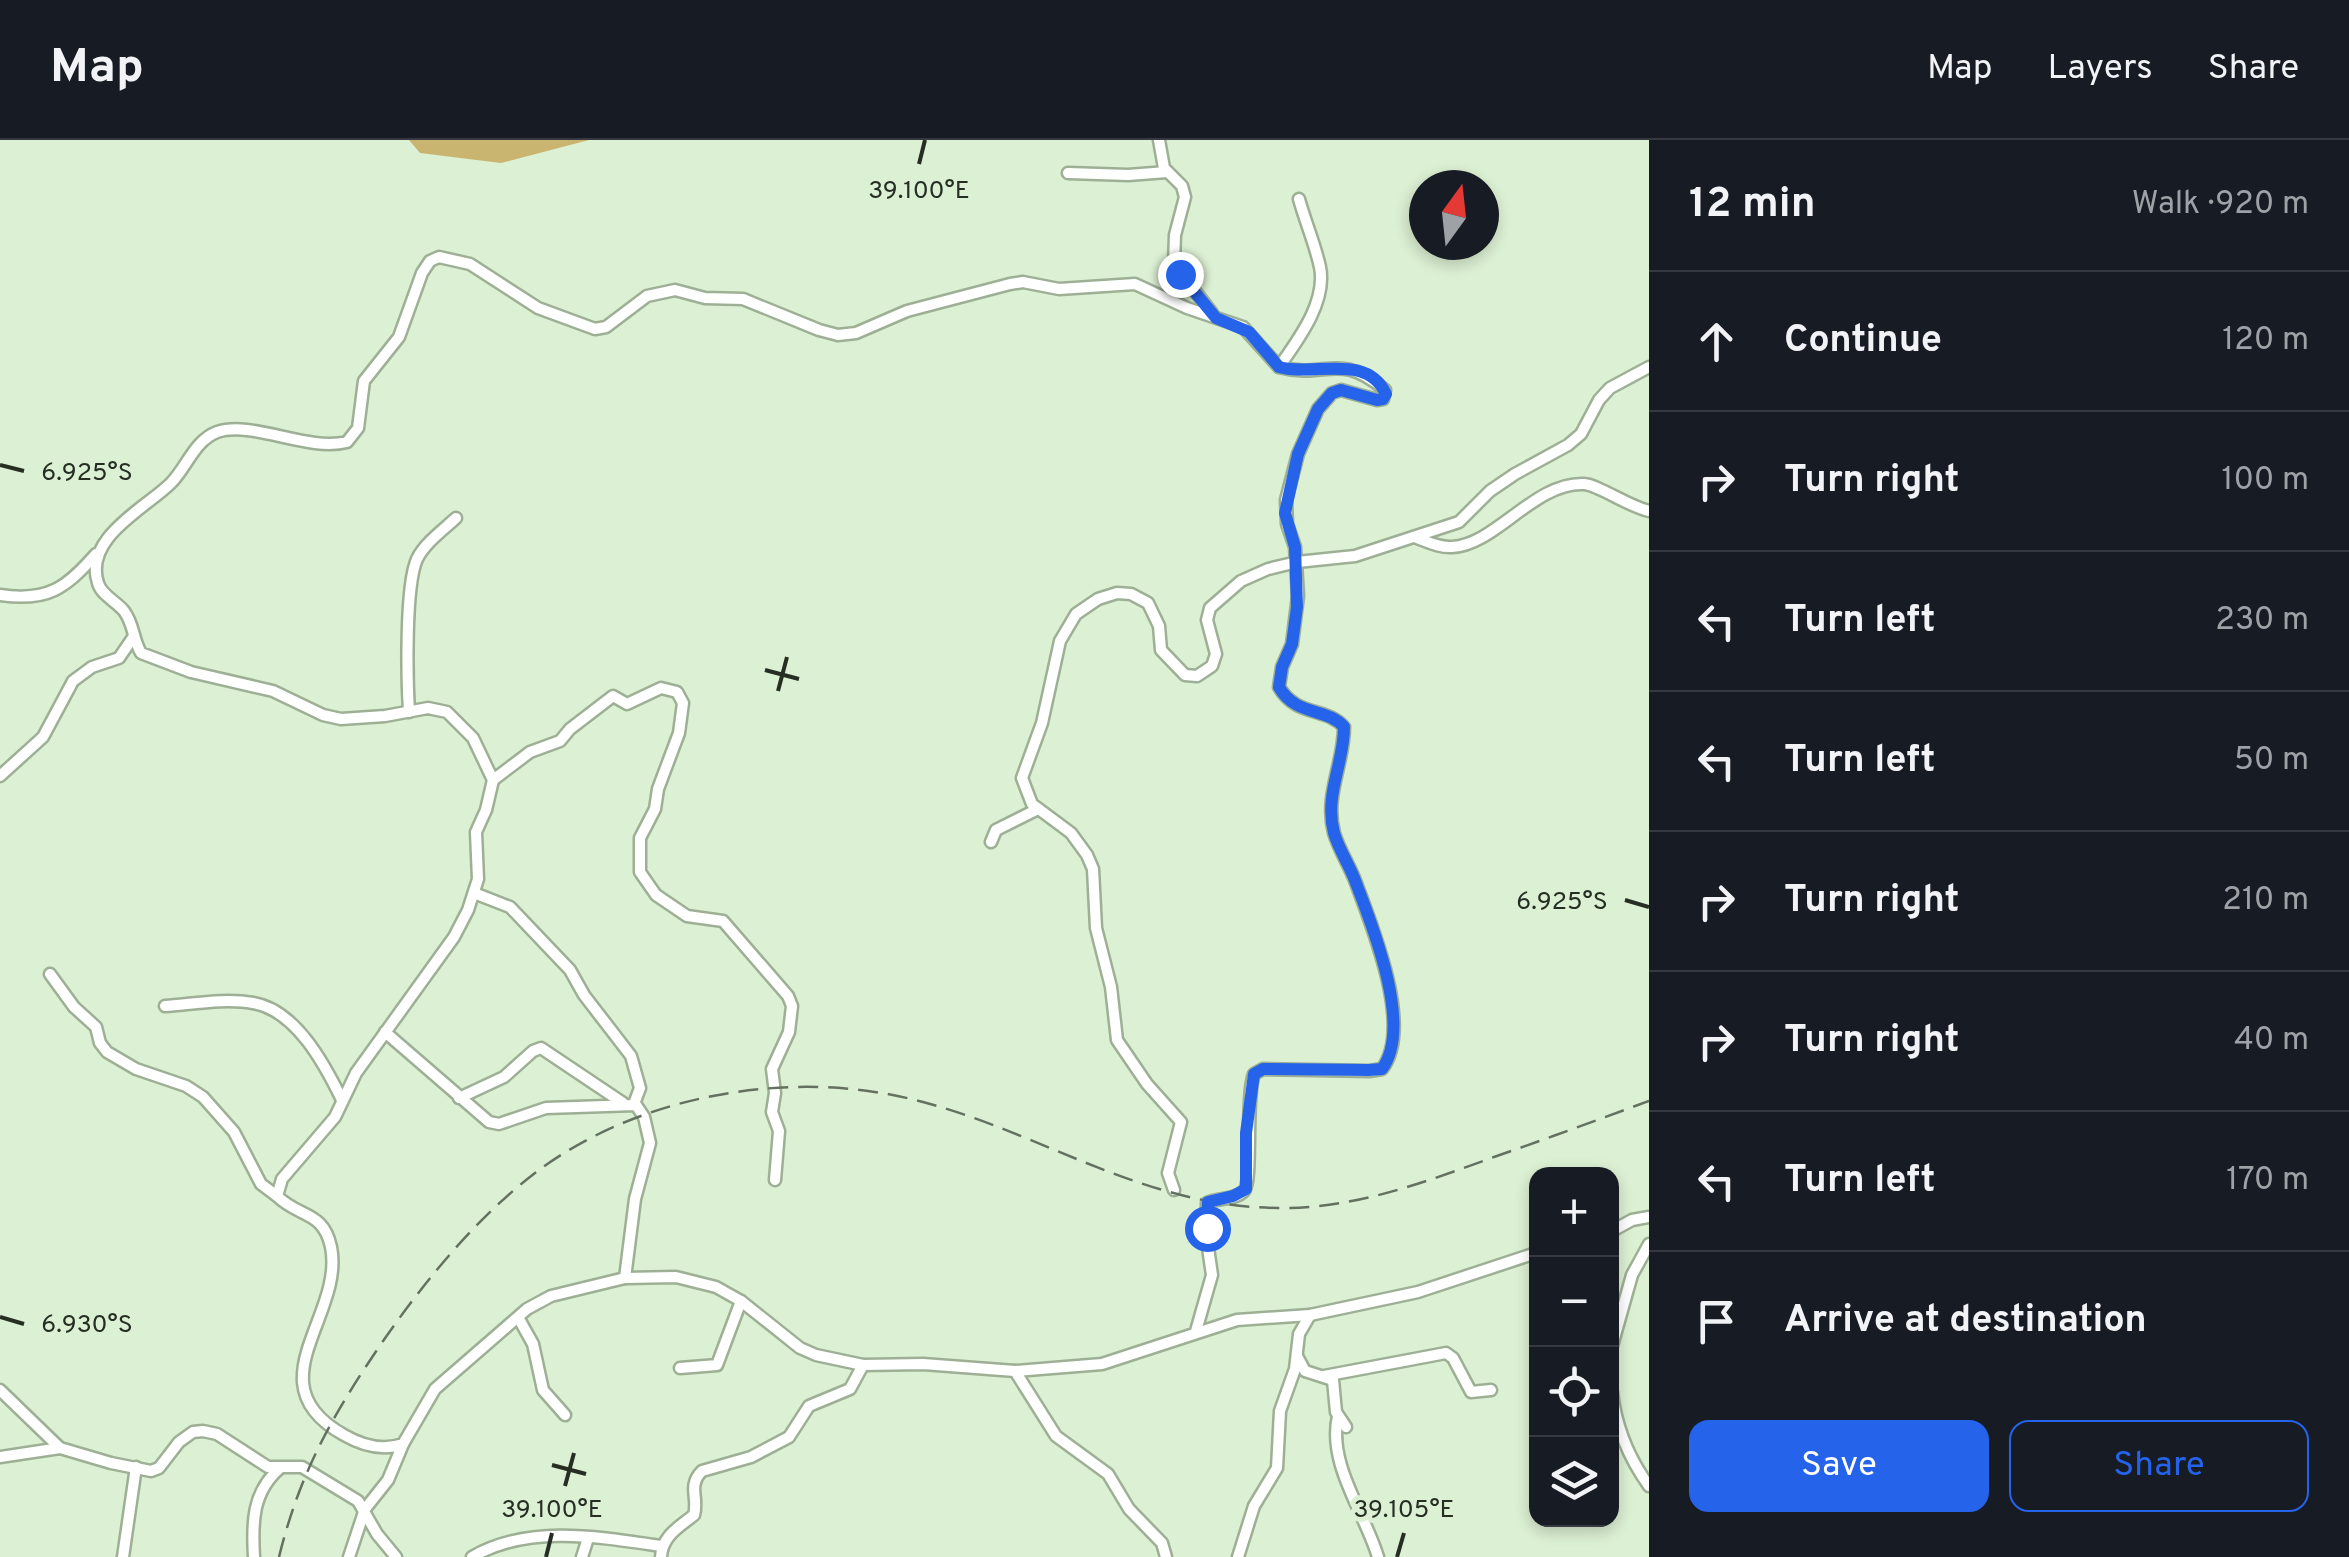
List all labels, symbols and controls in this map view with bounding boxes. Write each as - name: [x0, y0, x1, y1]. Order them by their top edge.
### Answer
- text: Map: [50, 39, 144, 99]
- text: Map: [1927, 47, 1993, 91]
- text: Layers: [2048, 47, 2153, 91]
- text: Share: [2208, 47, 2299, 91]
- north arrow: [1409, 170, 1499, 260]
- text: 39.100°E: [868, 176, 970, 208]
- text: 12 min: [1689, 179, 1816, 232]
- text: Walk · 920 m: [2132, 185, 2309, 225]
- route end: [1158, 252, 1204, 298]
- icon: ahead: [1689, 314, 1744, 369]
- text: Continue: [1784, 317, 1942, 366]
- text: 120 m: [2222, 321, 2309, 361]
- icon: right: [1689, 454, 1744, 509]
- text: Turn right: [1784, 457, 1959, 506]
- text: 6.925°S: [41, 458, 133, 490]
- text: 100 m: [2222, 461, 2309, 501]
- icon: left: [1689, 594, 1744, 649]
- text: Turn left: [1784, 597, 1936, 646]
- text: 230 m: [2215, 601, 2309, 641]
- icon: left: [1689, 734, 1744, 789]
- text: Turn left: [1784, 737, 1936, 786]
- text: 50 m: [2234, 741, 2309, 781]
- icon: right: [1689, 874, 1744, 929]
- text: Turn right: [1784, 877, 1959, 926]
- text: 210 m: [2222, 881, 2309, 921]
- text: 6.925°S: [1516, 887, 1608, 919]
- icon: right: [1689, 1014, 1744, 1069]
- text: Turn right: [1784, 1017, 1959, 1066]
- text: 40 m: [2234, 1021, 2309, 1061]
- icon: left: [1689, 1154, 1744, 1209]
- text: Turn left: [1784, 1157, 1936, 1206]
- text: 170 m: [2226, 1161, 2309, 1201]
- map controls: [1529, 1167, 1619, 1527]
- button: +: [1529, 1167, 1619, 1257]
- route start: [1185, 1206, 1231, 1252]
- button: −: [1529, 1257, 1619, 1347]
- icon: arrive: [1689, 1294, 1744, 1349]
- text: Arrive at destination: [1784, 1297, 2147, 1346]
- text: 6.930°S: [41, 1310, 133, 1342]
- button: locate: [1529, 1347, 1619, 1437]
- button: Save: [1689, 1420, 1989, 1512]
- button: Share: [2009, 1420, 2309, 1512]
- button: layers: [1529, 1437, 1619, 1527]
- text: 39.100°E: [501, 1495, 603, 1527]
- text: 39.105°E: [1353, 1495, 1455, 1527]

